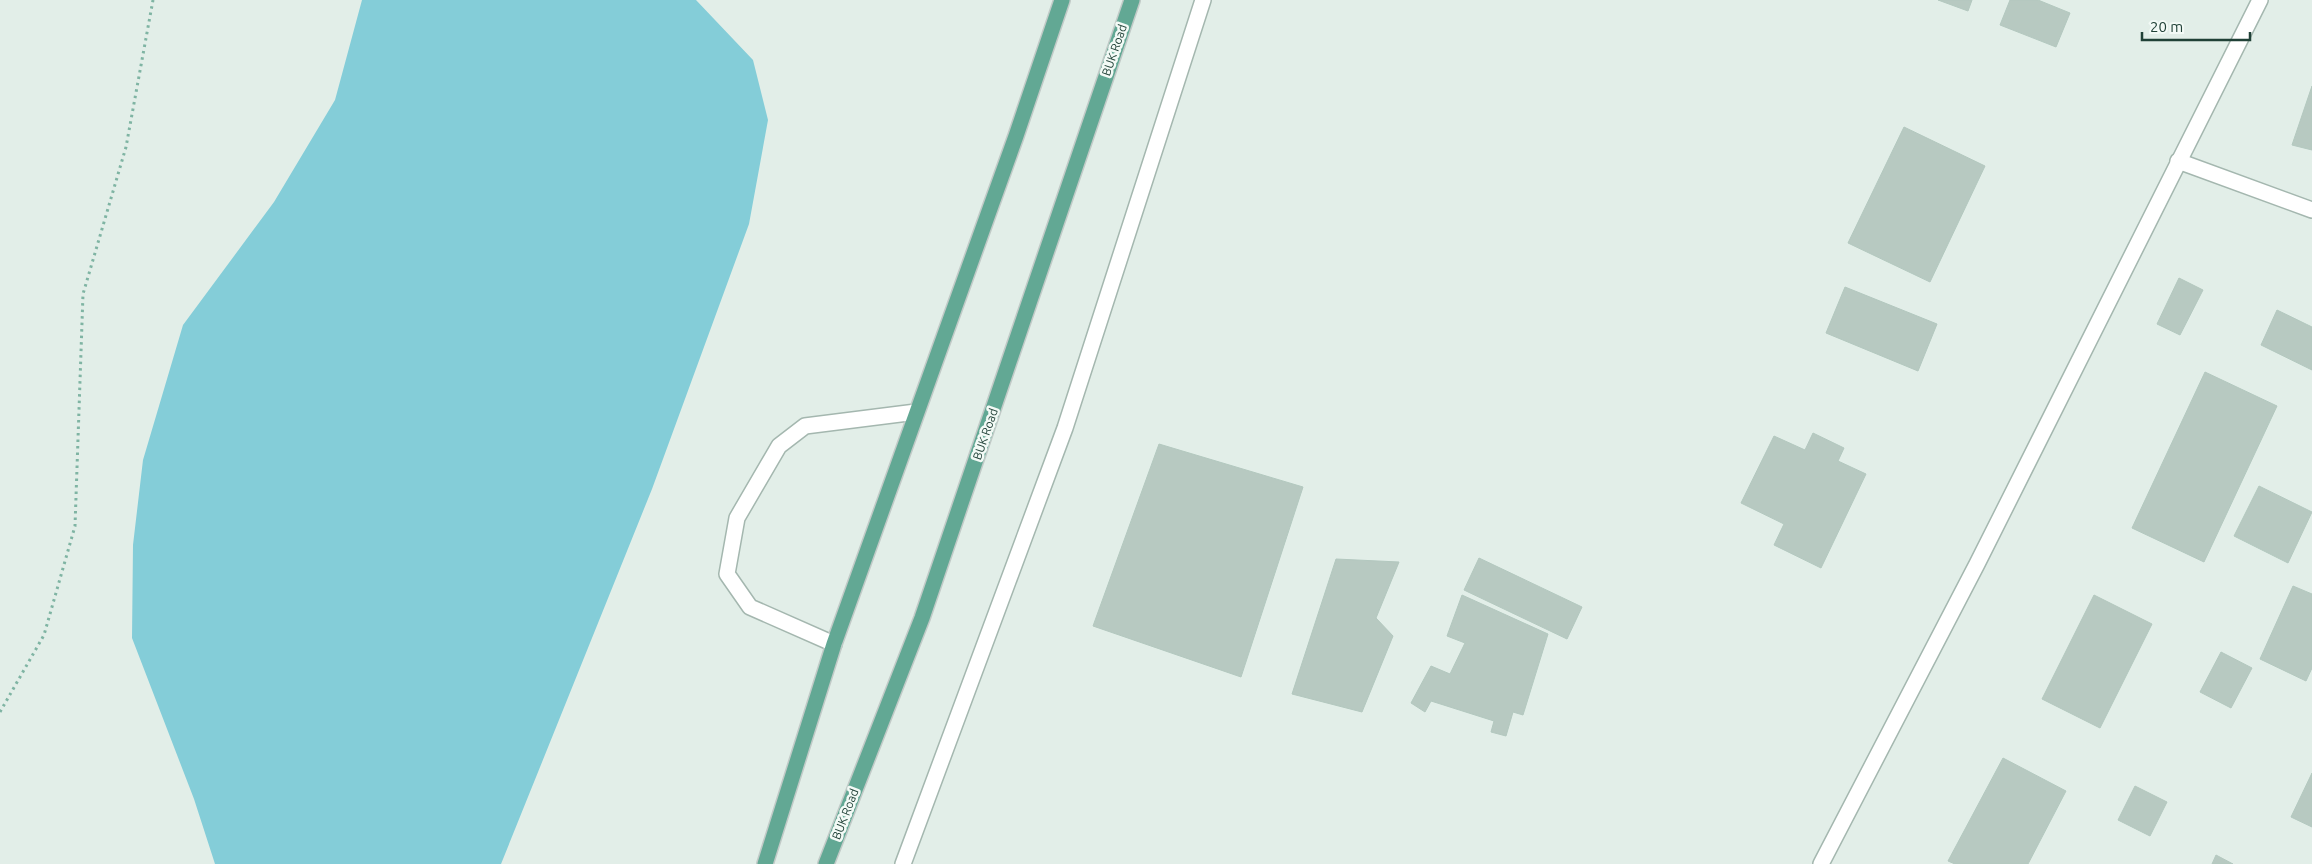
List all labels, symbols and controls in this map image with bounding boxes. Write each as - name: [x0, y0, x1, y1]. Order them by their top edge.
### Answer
- scale bar: [2142, 10, 2250, 42]
- text: 20 m: [2150, 18, 2183, 35]
- street label: BUK Road: [1099, 23, 1129, 77]
- street label: BUK Road: [970, 407, 1000, 461]
- street label: BUK Road: [829, 787, 861, 841]

